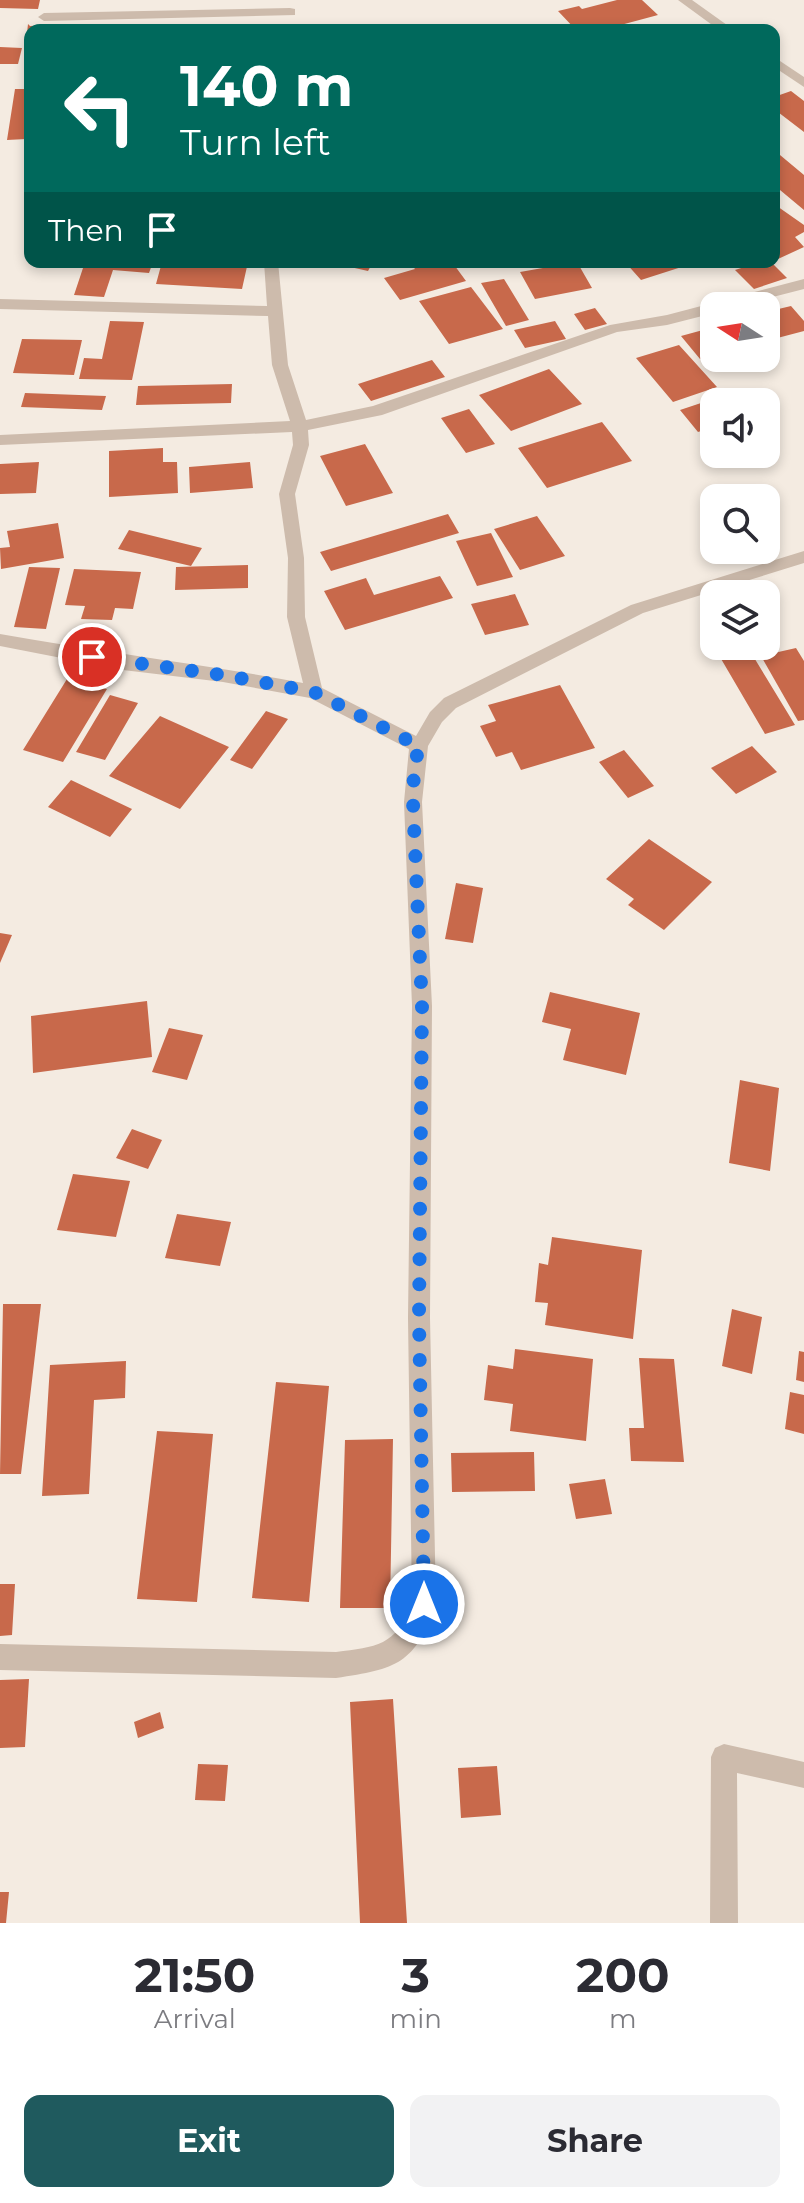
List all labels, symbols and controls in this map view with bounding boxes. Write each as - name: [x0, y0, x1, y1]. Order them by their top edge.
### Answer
- text: 140 m: [180, 52, 353, 120]
- icon: left: [48, 56, 152, 160]
- text: Turn left: [180, 120, 331, 164]
- icon: arrive: [140, 208, 184, 252]
- text: Then: [48, 212, 124, 249]
- north arrow: [700, 292, 780, 372]
- map controls: [700, 292, 780, 660]
- button: sound: [700, 388, 780, 468]
- button: search: [700, 484, 780, 564]
- button: layers: [700, 580, 780, 660]
- pin: [58, 623, 126, 691]
- icon: arrive: [70, 635, 114, 679]
- position arrow: [382, 1562, 466, 1646]
- text: 21:50: [134, 1946, 255, 2004]
- text: 3: [401, 1946, 430, 2004]
- text: 200: [576, 1946, 670, 2004]
- text: Arrival: [154, 2003, 236, 2035]
- text: min: [390, 2003, 442, 2035]
- text: m: [609, 2003, 637, 2035]
- button: Exit: [24, 2095, 394, 2187]
- button: Share: [410, 2095, 780, 2187]

